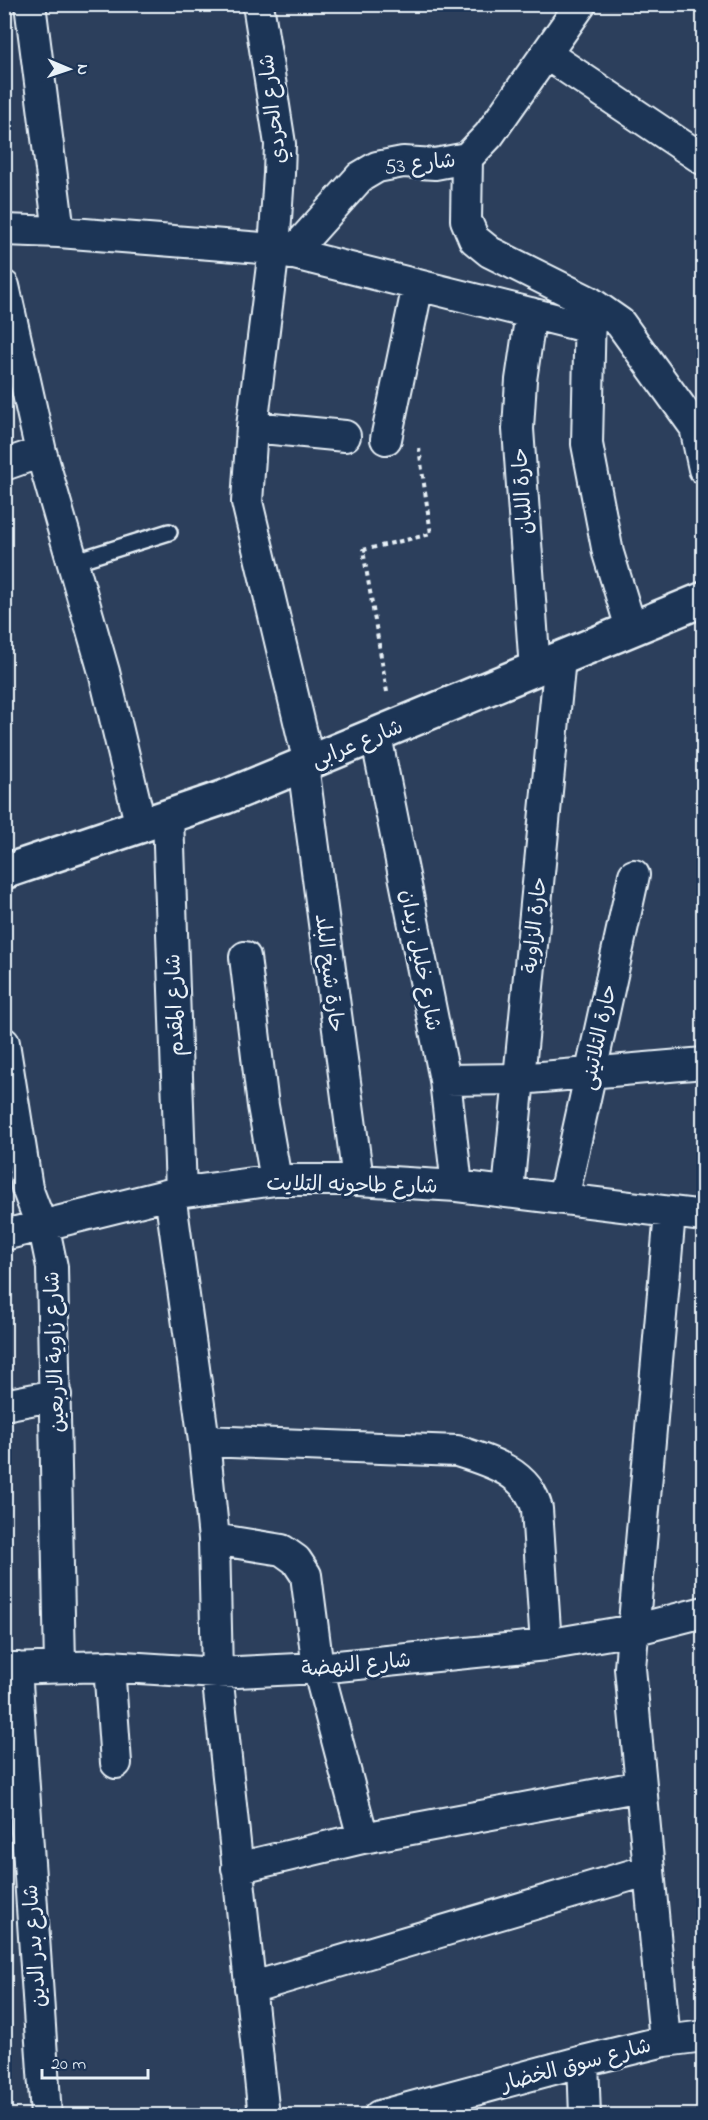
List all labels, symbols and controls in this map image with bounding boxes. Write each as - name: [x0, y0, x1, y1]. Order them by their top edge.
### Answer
- north arrow: [39, 39, 99, 99]
- street label: شارع الحردي: [252, 52, 296, 165]
- text: N: [70, 64, 94, 75]
- street label: شارع 53: [383, 146, 457, 184]
- street label: حارة اللبان: [506, 446, 542, 535]
- street label: شارع عرابى: [307, 713, 408, 777]
- street label: حارة الزاوية: [516, 875, 556, 975]
- street label: شارع خليل زيدان: [391, 887, 447, 1034]
- street label: حارة شيخ البلد: [306, 912, 350, 1034]
- street label: شارع المقدم: [159, 953, 193, 1057]
- street label: حارة التلاتينى: [574, 982, 626, 1093]
- street label: شارع طاحونه التلايت: [266, 1170, 438, 1202]
- street label: شارع زاوية الاربعين: [38, 1271, 74, 1433]
- street label: شارع النهضة: [300, 1646, 412, 1686]
- street label: شارع بدر الدين: [17, 1883, 55, 2008]
- street label: شارع سوق الخضار: [496, 2032, 655, 2101]
- scale bar: [42, 2042, 148, 2080]
- text: 20 m: [51, 2052, 86, 2078]

